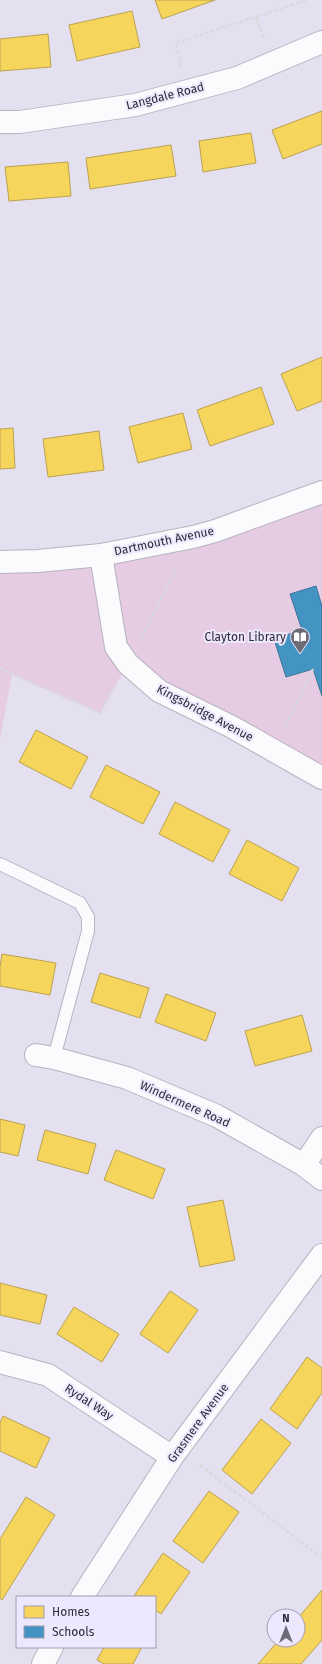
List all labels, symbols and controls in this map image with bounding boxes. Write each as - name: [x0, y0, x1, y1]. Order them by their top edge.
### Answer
- street label: Langdale Road: [125, 80, 205, 112]
- street label: Dartmouth Avenue: [113, 524, 215, 558]
- library icon: Clayton Library: [289, 626, 311, 654]
- place label: Clayton Library: [205, 630, 286, 644]
- street label: Kingsbridge Avenue: [154, 682, 256, 744]
- street label: Windermere Road: [138, 1078, 232, 1130]
- street label: Rydal Way: [62, 1381, 116, 1423]
- street label: Grasmere Avenue: [165, 1381, 231, 1465]
- legend: [16, 1596, 156, 1648]
- text: Homes: [52, 1605, 90, 1619]
- north arrow: [266, 1608, 306, 1648]
- text: N: [282, 1612, 290, 1625]
- text: Schools: [52, 1625, 95, 1639]

